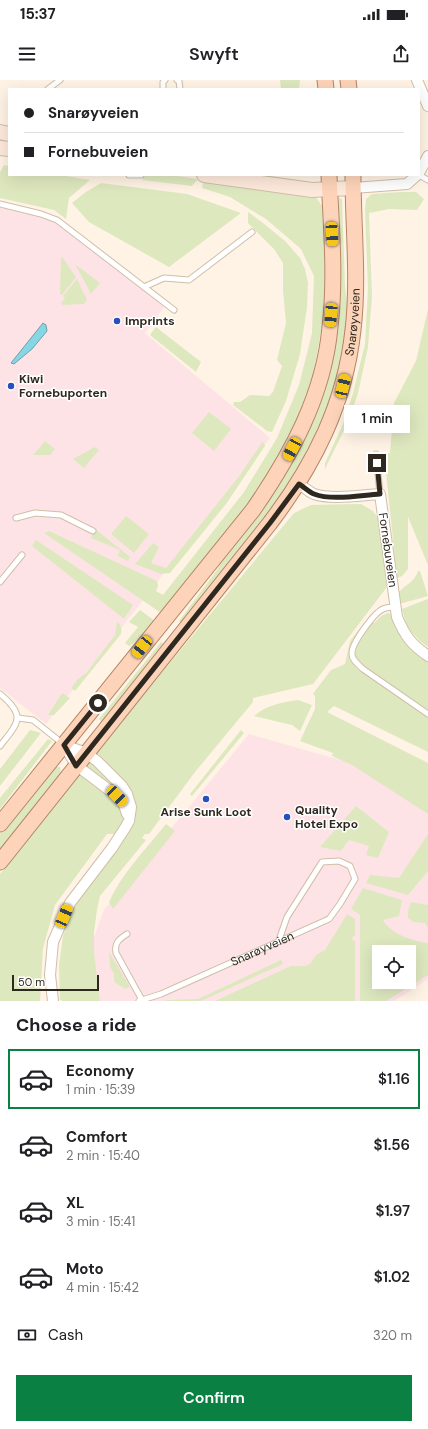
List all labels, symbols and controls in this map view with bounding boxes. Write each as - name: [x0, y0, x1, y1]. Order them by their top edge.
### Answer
- text: 15:37: [20, 4, 56, 24]
- text: Swyft: [189, 42, 239, 66]
- icon: menu: [16, 43, 38, 65]
- icon: share: [390, 43, 412, 65]
- text: Snarøyveien: [48, 103, 139, 123]
- text: Fornebuveien: [48, 142, 148, 162]
- car: [325, 222, 339, 246]
- street label: Snarøyveien: [341, 288, 364, 357]
- car: [324, 303, 338, 327]
- place label: Imprints: [125, 313, 175, 329]
- marker: Imprints: [112, 316, 122, 326]
- place label: Kiwi Fornebuporten: [19, 371, 107, 401]
- car: [334, 373, 352, 399]
- marker: Kiwi Fornebuporten: [6, 381, 16, 391]
- callout: 1 min: [344, 405, 410, 433]
- text: 1 min: [361, 410, 393, 427]
- car: [281, 436, 303, 462]
- route end: [368, 454, 386, 472]
- street label: Fornebuveien: [375, 512, 401, 588]
- car: [130, 634, 154, 660]
- route start: [89, 694, 107, 712]
- car: [104, 783, 130, 809]
- marker: Arise Sunk Loot: [201, 794, 211, 804]
- place label: Quality Hotel Expo: [295, 802, 358, 832]
- place label: Arise Sunk Loot: [161, 804, 251, 820]
- marker: Quality Hotel Expo: [282, 812, 292, 822]
- car: [54, 903, 74, 929]
- street label: Snarøyveien: [228, 928, 297, 970]
- map controls: [372, 945, 416, 989]
- button: locate: [372, 945, 416, 989]
- scale bar: [12, 973, 99, 992]
- text: 50 m: [18, 975, 45, 989]
- text: Choose a ride: [16, 1013, 137, 1037]
- icon: car: [18, 1061, 54, 1097]
- text: Economy: [66, 1061, 134, 1081]
- text: $1.16: [378, 1069, 410, 1089]
- text: 1 min · 15:39: [66, 1081, 135, 1098]
- icon: car: [18, 1127, 54, 1163]
- text: Comfort: [66, 1127, 127, 1147]
- text: $1.56: [374, 1135, 410, 1155]
- text: 2 min · 15:40: [66, 1147, 140, 1164]
- icon: car: [18, 1193, 54, 1229]
- text: XL: [66, 1193, 84, 1213]
- text: $1.97: [375, 1201, 410, 1221]
- text: 3 min · 15:41: [66, 1213, 135, 1230]
- icon: car: [18, 1259, 54, 1295]
- text: Moto: [66, 1259, 104, 1279]
- text: $1.02: [374, 1267, 410, 1287]
- text: 4 min · 15:42: [66, 1279, 139, 1296]
- icon: cash: [16, 1324, 38, 1346]
- text: Cash: [48, 1325, 83, 1345]
- text: 320 m: [373, 1327, 412, 1344]
- button: Confirm: [16, 1375, 412, 1421]

